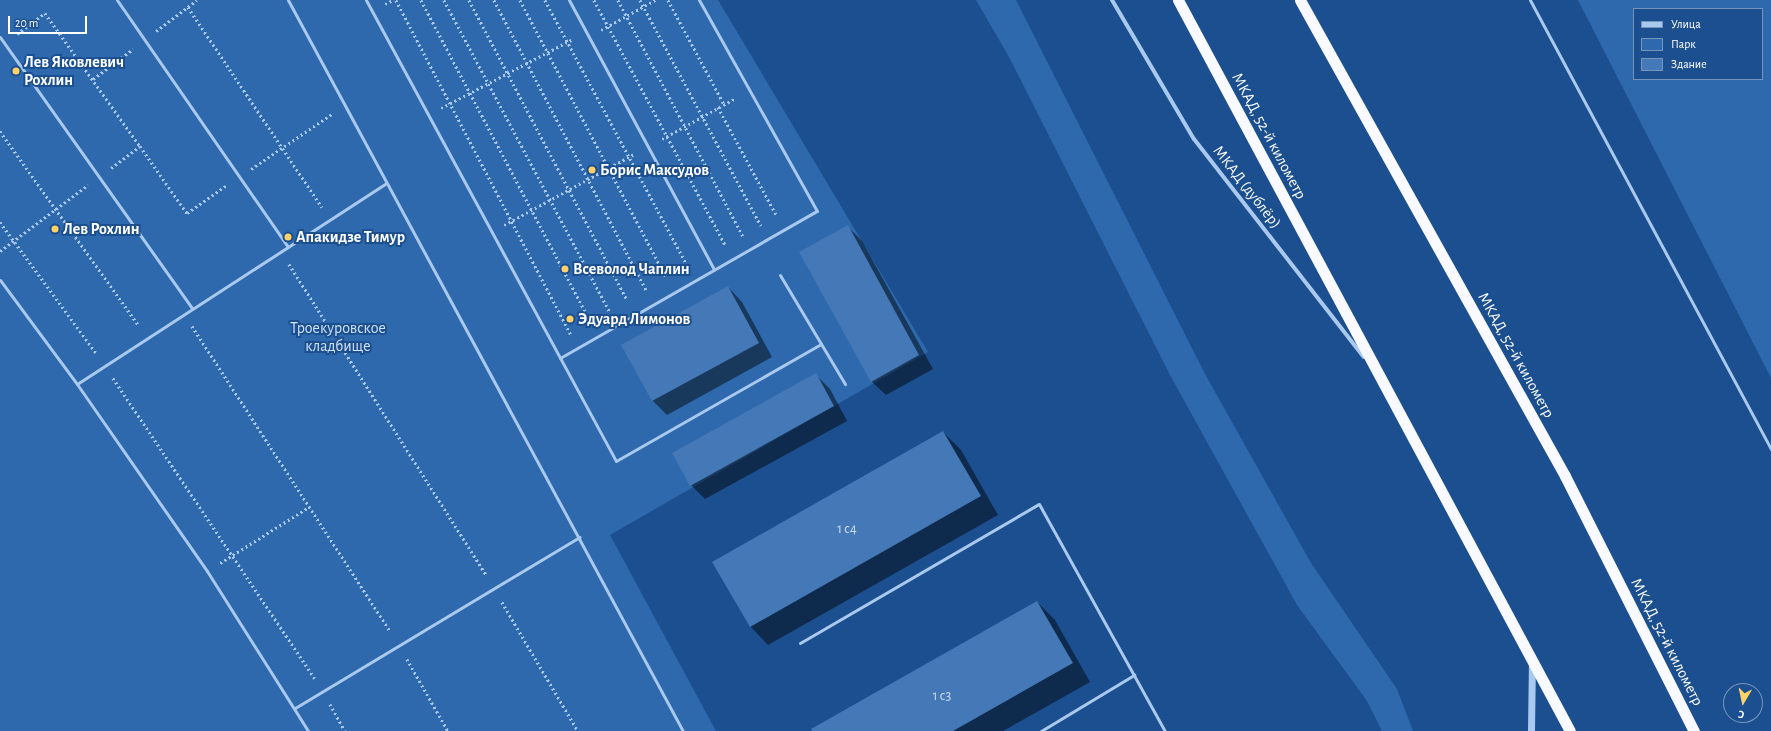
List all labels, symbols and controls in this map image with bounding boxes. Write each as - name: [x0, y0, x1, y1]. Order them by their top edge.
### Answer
- scale bar: [10, 8, 89, 34]
- legend: [1633, 8, 1763, 80]
- text: 20 m: [15, 17, 38, 29]
- text: Улица: [1671, 18, 1701, 30]
- text: Парк: [1671, 38, 1696, 50]
- place label: Лев Яковлевич Рохлин: [24, 52, 124, 90]
- text: Здание: [1671, 58, 1707, 70]
- marker: Лев Яковлевич Рохлин: [11, 66, 21, 76]
- street label: МКАД, 52-й километр: [1228, 69, 1310, 203]
- street label: МКАД (дублёр): [1209, 142, 1285, 232]
- place label: Борис Максудов: [600, 160, 709, 180]
- marker: Борис Максудов: [587, 165, 597, 175]
- place label: Лев Рохлин: [63, 219, 139, 239]
- marker: Лев Рохлин: [50, 224, 60, 234]
- place label: Апакидзе Тимур: [296, 227, 405, 247]
- marker: Апакидзе Тимур: [283, 232, 293, 242]
- place label: Всеволод Чаплин: [573, 259, 690, 279]
- marker: Всеволод Чаплин: [560, 264, 570, 274]
- street label: МКАД, 52-й километр: [1474, 289, 1558, 421]
- place label: Эдуард Лимонов: [578, 309, 690, 329]
- marker: Эдуард Лимонов: [565, 314, 575, 324]
- park label: Троекуровское кладбище: [290, 318, 386, 356]
- house number: 1 с4: [837, 521, 857, 537]
- street label: МКАД, 52-й километр: [1627, 575, 1707, 709]
- north arrow: [1723, 683, 1763, 723]
- house number: 1 с3: [933, 688, 951, 704]
- text: С: [1737, 708, 1745, 720]

